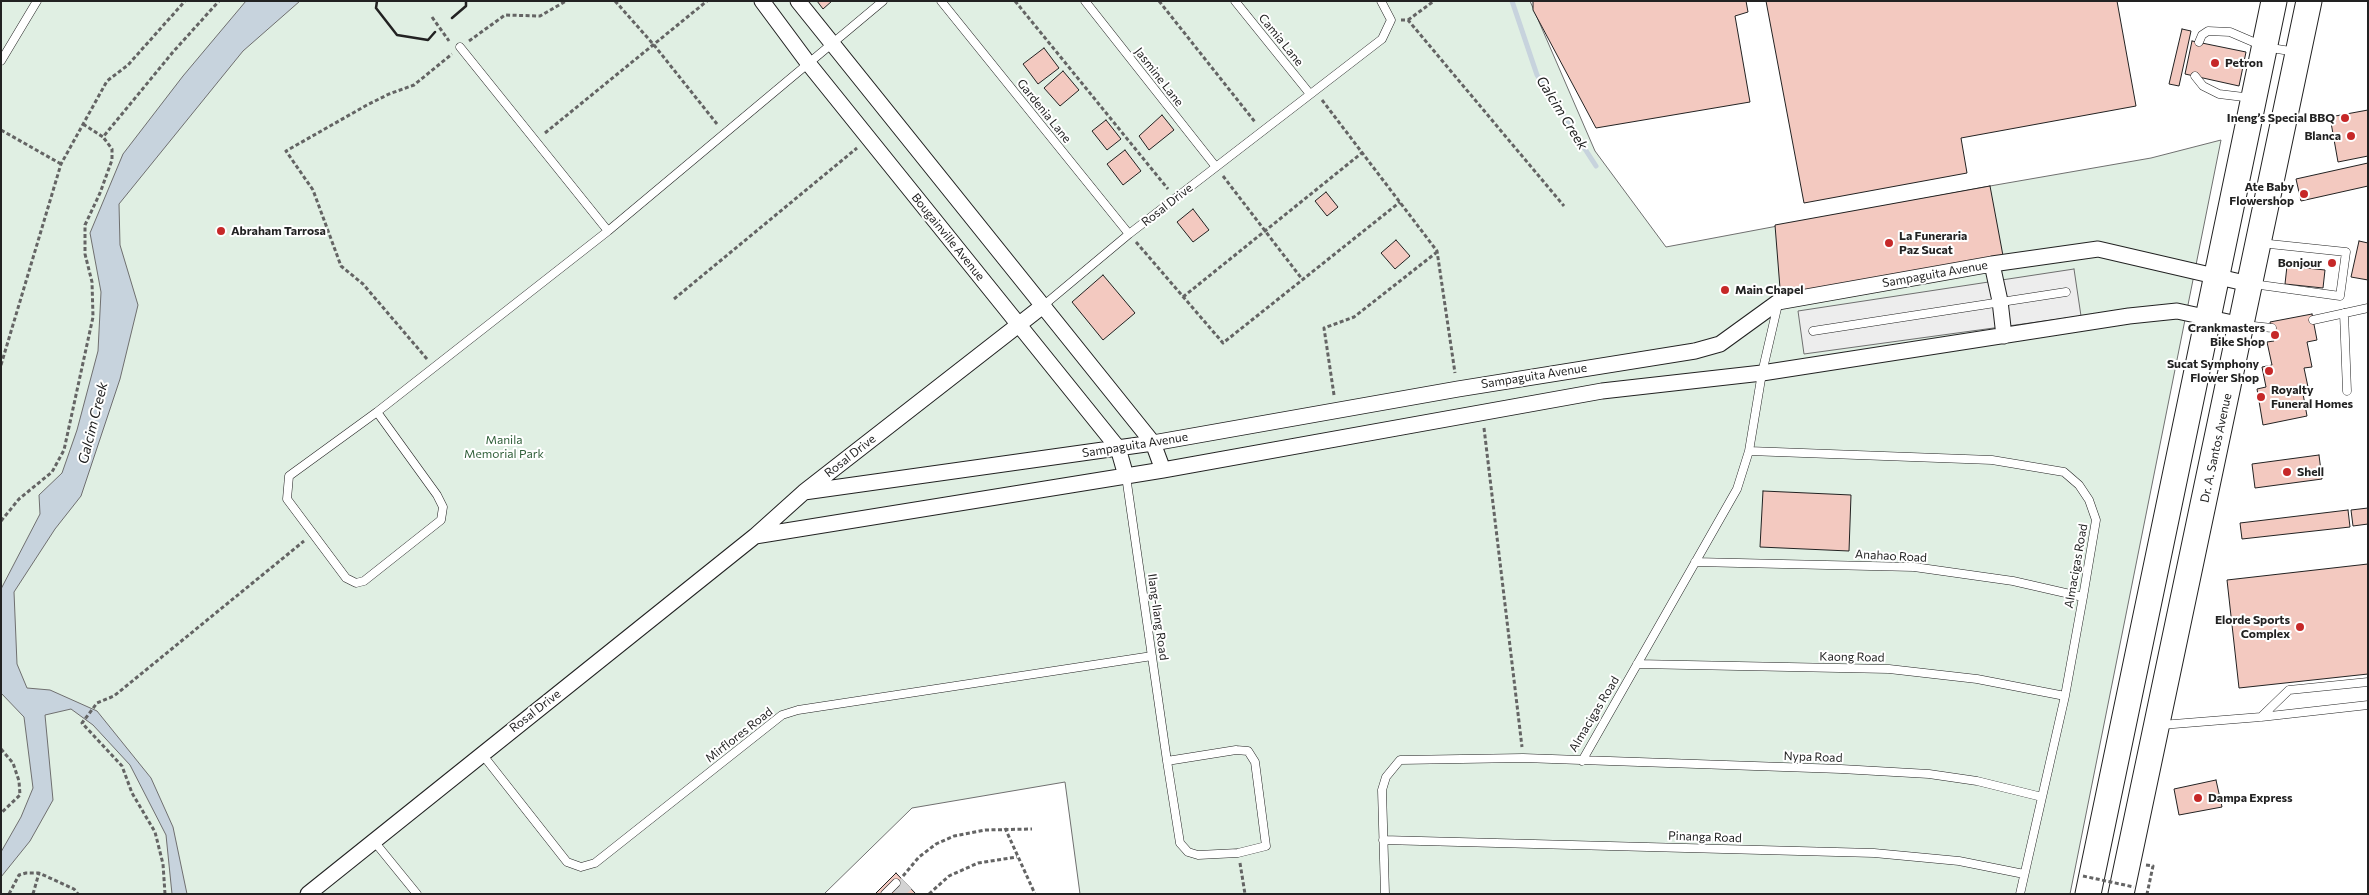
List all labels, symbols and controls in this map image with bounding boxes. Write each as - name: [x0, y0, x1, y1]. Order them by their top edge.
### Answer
- street label: Camia Lane: [1256, 11, 1306, 69]
- street label: Jasmine Lane: [1132, 45, 1186, 109]
- place label: Petron: [2225, 56, 2263, 70]
- marker: Petron: [2209, 57, 2221, 69]
- water label: Galcim Creek: [1533, 73, 1591, 153]
- street label: Gardenia Lane: [1014, 76, 1074, 146]
- place label: Ineng’s Special BBQ: [2227, 111, 2335, 125]
- marker: Ineng’s Special BBQ: [2339, 112, 2351, 124]
- place label: Blanca: [2304, 129, 2341, 143]
- marker: Blanca: [2345, 130, 2357, 142]
- place label: Ate Baby Flowershop: [2229, 180, 2294, 208]
- street label: Rosal Drive: [1139, 181, 1195, 229]
- marker: Ate Baby Flowershop: [2298, 188, 2310, 200]
- street label: Bougainville Avenue: [908, 190, 988, 284]
- place label: Abraham Tarrosa: [231, 224, 326, 238]
- marker: Abraham Tarrosa: [215, 225, 227, 237]
- place label: La Funeraria Paz Sucat: [1899, 229, 1967, 257]
- marker: La Funeraria Paz Sucat: [1883, 237, 1895, 249]
- place label: Bonjour: [2278, 256, 2322, 270]
- marker: Bonjour: [2326, 257, 2338, 269]
- street label: Sampaguita Avenue: [1881, 258, 1989, 290]
- place label: Main Chapel: [1735, 283, 1804, 297]
- marker: Main Chapel: [1719, 284, 1731, 296]
- place label: Crankmasters Bike Shop: [2188, 321, 2265, 349]
- marker: Crankmasters Bike Shop: [2269, 329, 2281, 341]
- place label: Sucat Symphony Flower Shop: [2167, 357, 2259, 385]
- street label: Sampaguita Avenue: [1480, 361, 1588, 391]
- marker: Sucat Symphony Flower Shop: [2263, 365, 2275, 377]
- water label: Galcim Creek: [75, 380, 111, 466]
- place label: Royalty Funeral Homes: [2271, 383, 2353, 411]
- marker: Royalty Funeral Homes: [2255, 391, 2267, 403]
- street label: Dr. A. Santos Avenue: [2197, 392, 2235, 504]
- street label: Sampaguita Avenue: [1081, 430, 1189, 460]
- street label: Rosal Drive: [822, 432, 878, 480]
- park label: Manila Memorial Park: [464, 433, 544, 461]
- place label: Shell: [2297, 465, 2324, 479]
- marker: Shell: [2281, 466, 2293, 478]
- street label: Almacigas Road: [2061, 523, 2091, 609]
- street label: Anahao Road: [1855, 547, 1927, 565]
- street label: Ilang-Ilang Road: [1145, 573, 1171, 661]
- place label: Elorde Sports Complex: [2215, 613, 2290, 641]
- marker: Elorde Sports Complex: [2294, 621, 2306, 633]
- street label: Kaong Road: [1819, 649, 1885, 665]
- street label: Almacigas Road: [1566, 674, 1622, 754]
- street label: Rosal Drive: [507, 687, 563, 735]
- street label: Mirflores Road: [703, 704, 775, 766]
- street label: Nypa Road: [1783, 749, 1843, 765]
- place label: Dampa Express: [2208, 791, 2293, 805]
- marker: Dampa Express: [2192, 792, 2204, 804]
- street label: Pinanga Road: [1668, 829, 1742, 845]

